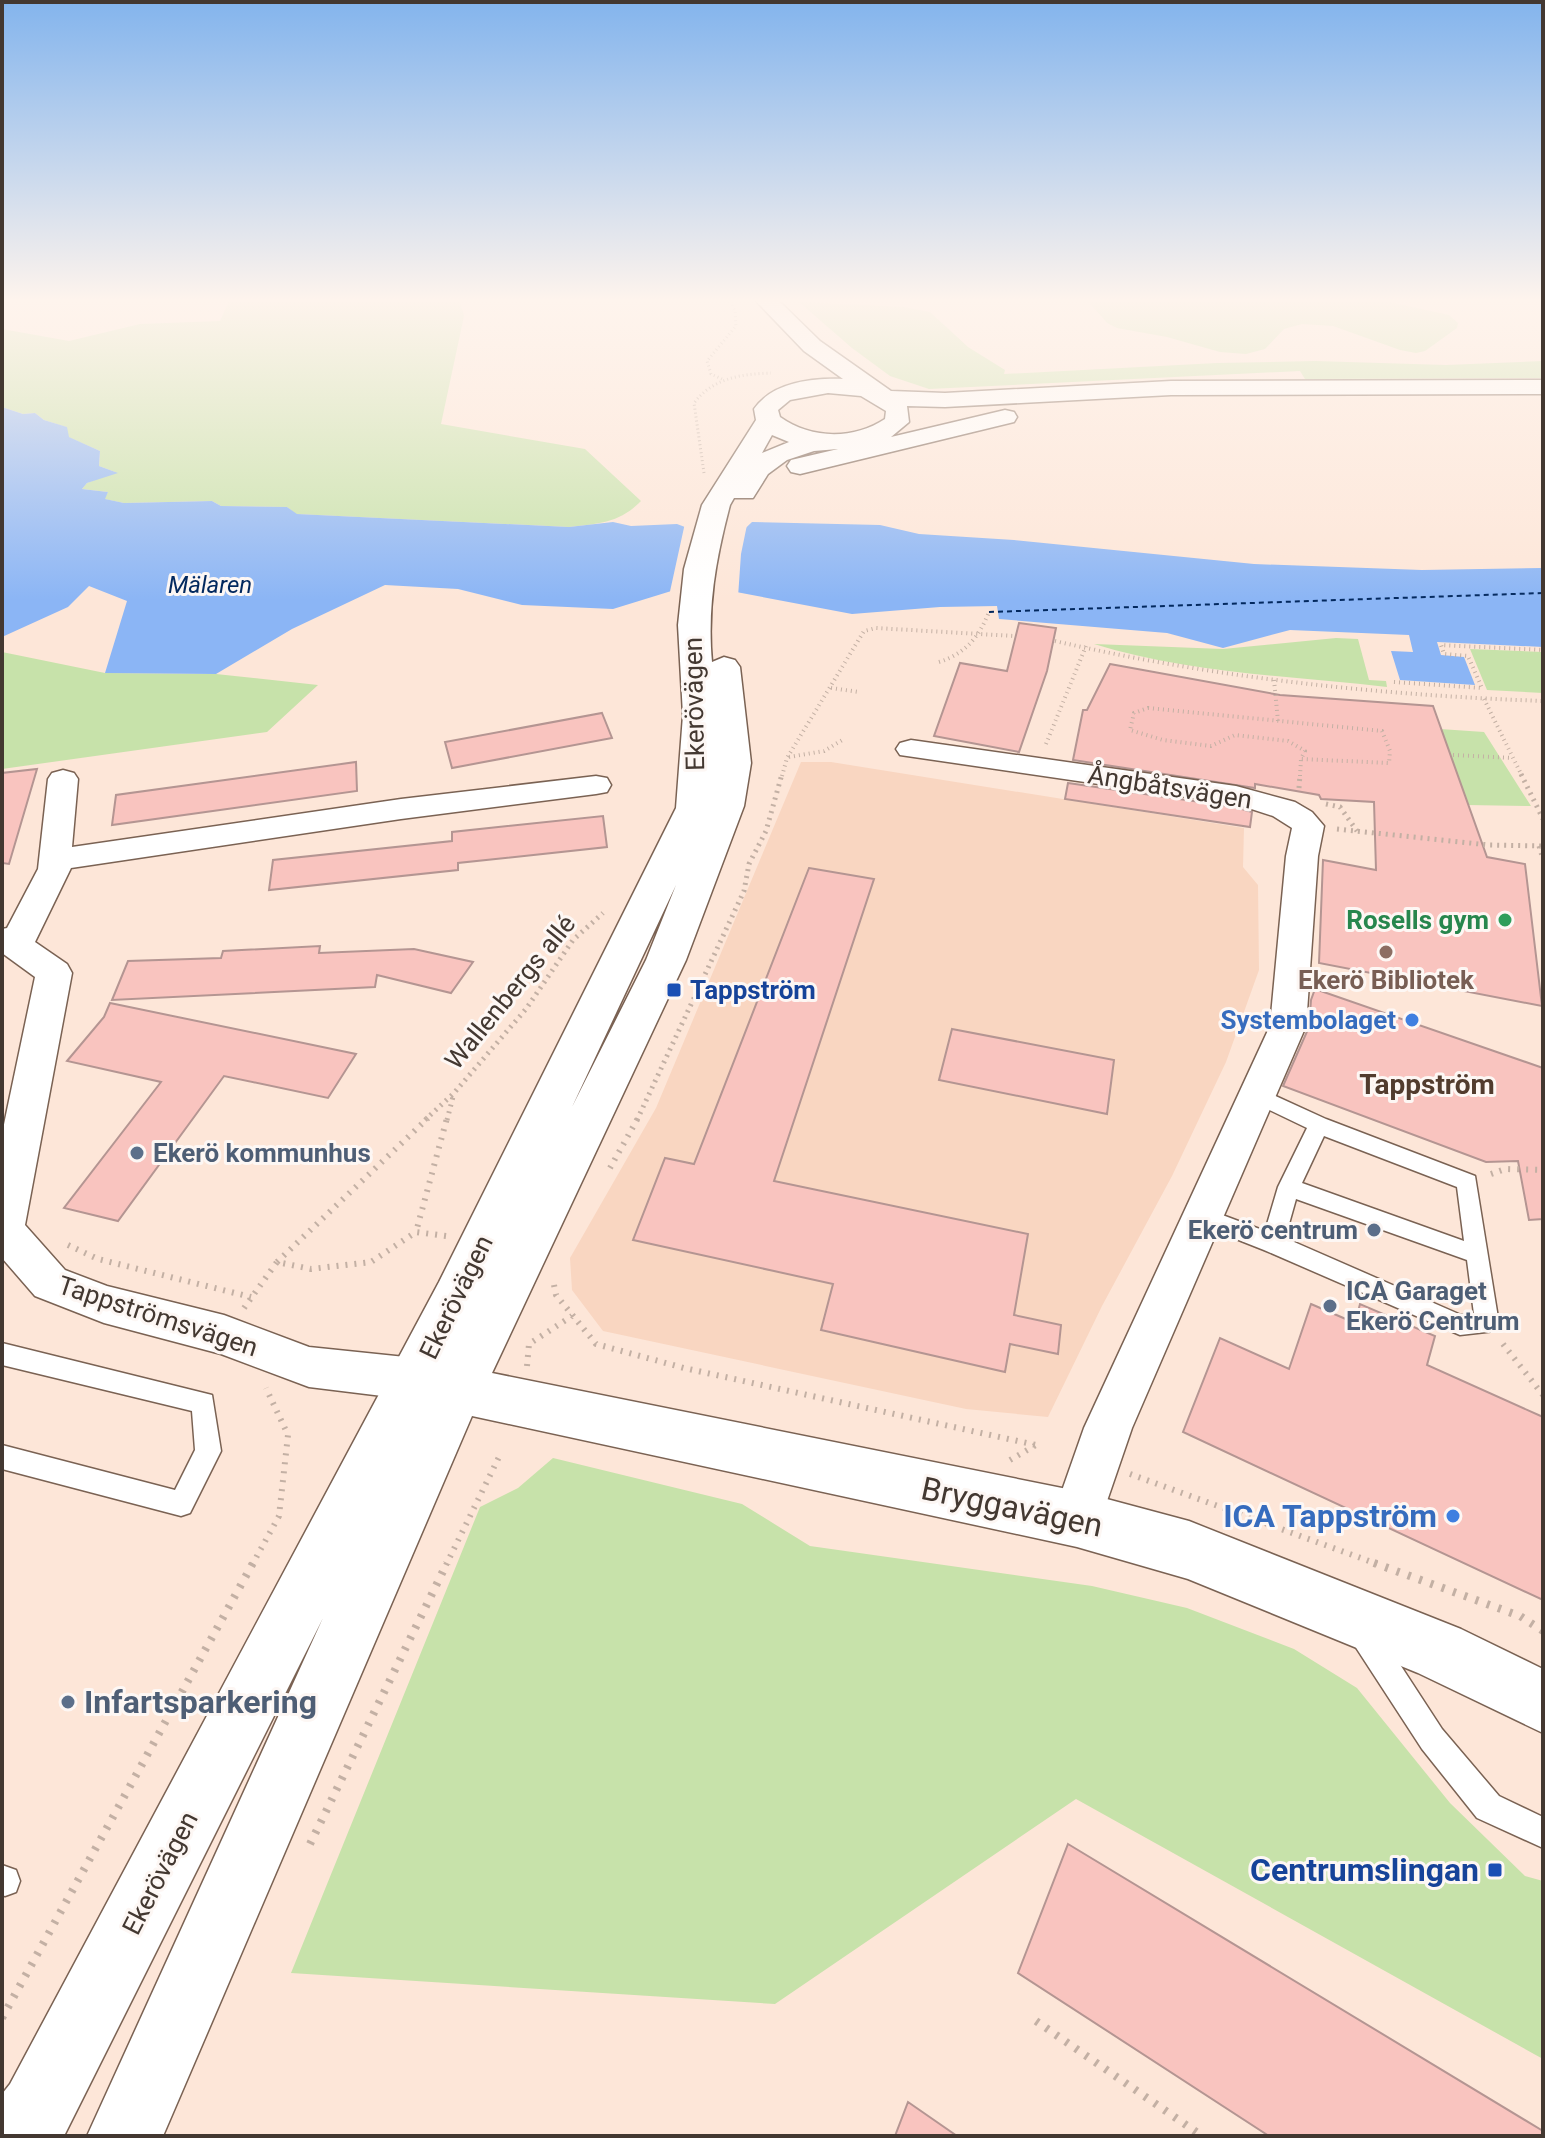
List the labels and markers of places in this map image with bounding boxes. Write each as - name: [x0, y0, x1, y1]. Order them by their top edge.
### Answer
- place label: Rosells gym: [1346, 905, 1489, 935]
- marker: Rosells gym: [1496, 911, 1514, 929]
- marker: Ekerö Bibliotek: [1377, 943, 1395, 961]
- place label: Ekerö Bibliotek: [1298, 965, 1475, 995]
- place label: Tappström: [690, 975, 816, 1005]
- marker: Tappström: [665, 981, 683, 999]
- place label: Systembolaget: [1220, 1005, 1396, 1035]
- marker: Systembolaget: [1403, 1011, 1421, 1029]
- place label: Ekerö kommunhus: [153, 1138, 371, 1168]
- marker: Ekerö kommunhus: [128, 1144, 146, 1162]
- place label: Ekerö centrum: [1188, 1215, 1358, 1245]
- marker: Ekerö centrum: [1365, 1221, 1383, 1239]
- place label: ICA Garaget Ekerö Centrum: [1346, 1276, 1520, 1336]
- marker: ICA Garaget Ekerö Centrum: [1321, 1297, 1339, 1315]
- place label: ICA Tappström: [1223, 1497, 1437, 1535]
- marker: ICA Tappström: [1444, 1507, 1462, 1525]
- place label: Infartsparkering: [84, 1683, 317, 1721]
- marker: Infartsparkering: [59, 1693, 77, 1711]
- place label: Centrumslingan: [1250, 1851, 1479, 1889]
- marker: Centrumslingan: [1486, 1861, 1504, 1879]

